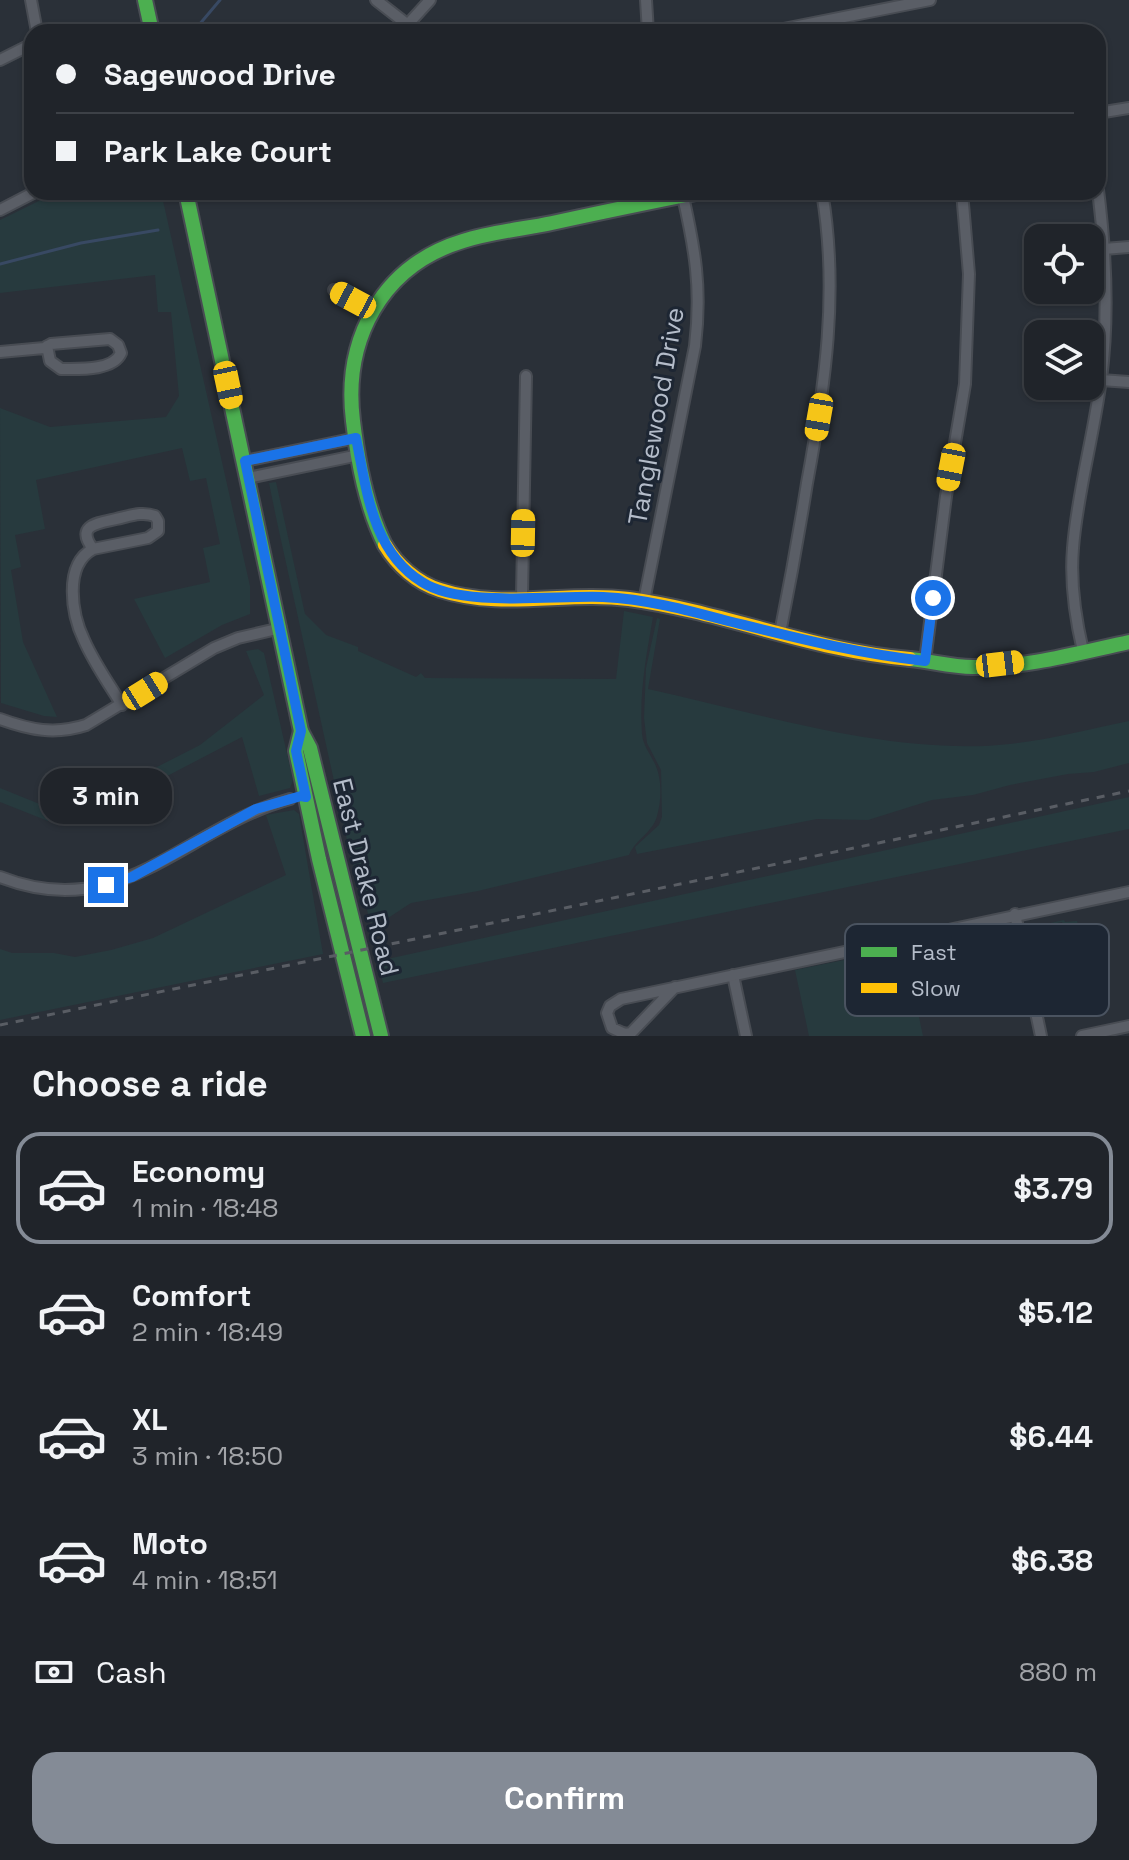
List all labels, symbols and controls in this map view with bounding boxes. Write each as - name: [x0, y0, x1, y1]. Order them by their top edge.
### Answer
- text: Sagewood Drive: [104, 55, 336, 94]
- text: Park Lake Court: [104, 132, 332, 171]
- map controls: [1024, 224, 1104, 400]
- button: locate: [1024, 224, 1104, 304]
- car: [326, 278, 380, 322]
- street label: Tanglewood Drive: [620, 304, 692, 528]
- button: layers: [1024, 320, 1104, 400]
- car: [211, 359, 245, 411]
- car: [803, 391, 835, 443]
- car: [935, 441, 967, 493]
- car: [511, 509, 535, 557]
- route start: [915, 580, 951, 616]
- car: [975, 649, 1025, 679]
- car: [118, 668, 172, 714]
- callout: 3 min: [40, 769, 172, 825]
- street label: East Drake Road: [325, 775, 407, 979]
- text: 3 min: [72, 779, 140, 813]
- route end: [88, 867, 124, 903]
- legend: [845, 924, 1109, 1016]
- text: Fast: [911, 938, 957, 966]
- text: Slow: [911, 974, 961, 1002]
- text: Choose a ride: [32, 1061, 268, 1107]
- icon: car: [36, 1152, 108, 1224]
- text: Economy: [132, 1152, 265, 1191]
- text: $3.79: [1014, 1169, 1093, 1208]
- text: 1 min · 18:48: [132, 1191, 279, 1225]
- icon: car: [36, 1276, 108, 1348]
- text: Comfort: [132, 1276, 251, 1315]
- text: $5.12: [1018, 1293, 1093, 1332]
- text: 2 min · 18:49: [132, 1315, 283, 1349]
- icon: car: [36, 1400, 108, 1472]
- text: XL: [132, 1400, 168, 1439]
- text: $6.44: [1009, 1417, 1093, 1456]
- text: 3 min · 18:50: [132, 1439, 283, 1473]
- icon: car: [36, 1524, 108, 1596]
- text: Moto: [132, 1524, 208, 1563]
- text: $6.38: [1011, 1541, 1093, 1580]
- text: 4 min · 18:51: [132, 1563, 278, 1597]
- icon: cash: [32, 1650, 76, 1694]
- text: Cash: [96, 1653, 167, 1692]
- text: 880 m: [1019, 1655, 1097, 1689]
- button: Confirm: [32, 1752, 1097, 1844]

